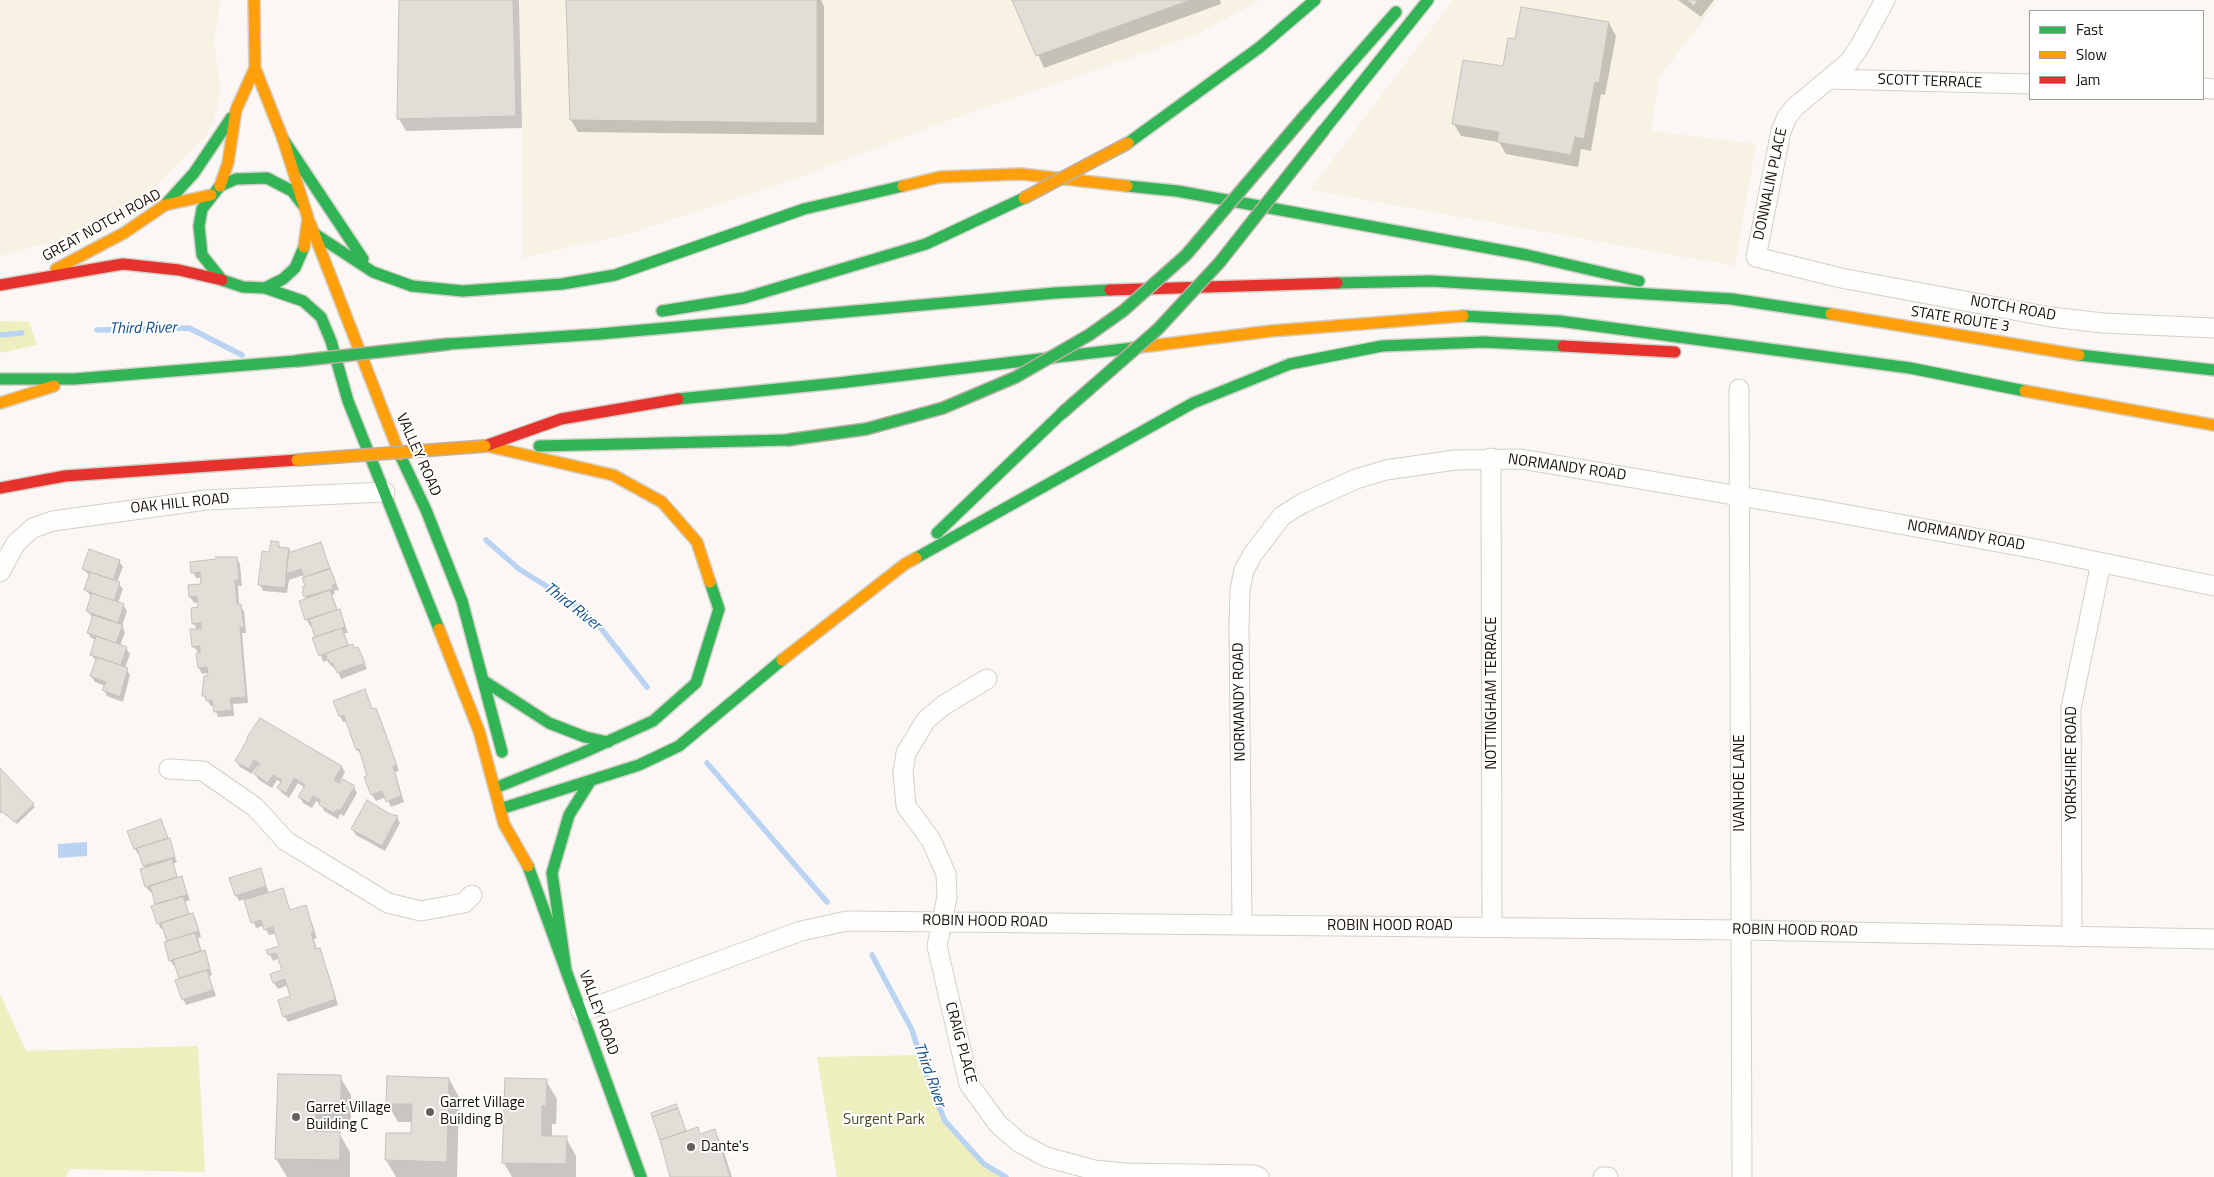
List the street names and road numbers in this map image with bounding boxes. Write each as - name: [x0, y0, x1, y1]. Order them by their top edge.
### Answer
- street label: SCOTT TERRACE: [1877, 71, 1983, 93]
- street label: DONNALIN PLACE: [1750, 126, 1792, 242]
- street label: GREAT NOTCH ROAD: [40, 186, 164, 266]
- street label: NOTCH ROAD: [1969, 293, 2057, 325]
- street label: STATE ROUTE 3: [1909, 303, 2011, 337]
- street label: VALLEY ROAD: [392, 411, 444, 499]
- street label: NORMANDY ROAD: [1507, 451, 1627, 485]
- street label: OAK HILL ROAD: [130, 490, 230, 518]
- street label: NORMANDY ROAD: [1906, 517, 2026, 555]
- street label: NOTTINGHAM TERRACE: [1483, 616, 1501, 770]
- street label: NORMANDY ROAD: [1230, 642, 1250, 762]
- street label: YORKSHIRE ROAD: [2063, 706, 2081, 822]
- street label: IVANHOE LANE: [1731, 734, 1749, 832]
- street label: ROBIN HOOD ROAD: [922, 912, 1048, 932]
- street label: ROBIN HOOD ROAD: [1327, 917, 1453, 935]
- street label: ROBIN HOOD ROAD: [1732, 921, 1858, 941]
- street label: VALLEY ROAD: [574, 968, 622, 1058]
- street label: CRAIG PLACE: [940, 1000, 980, 1086]

